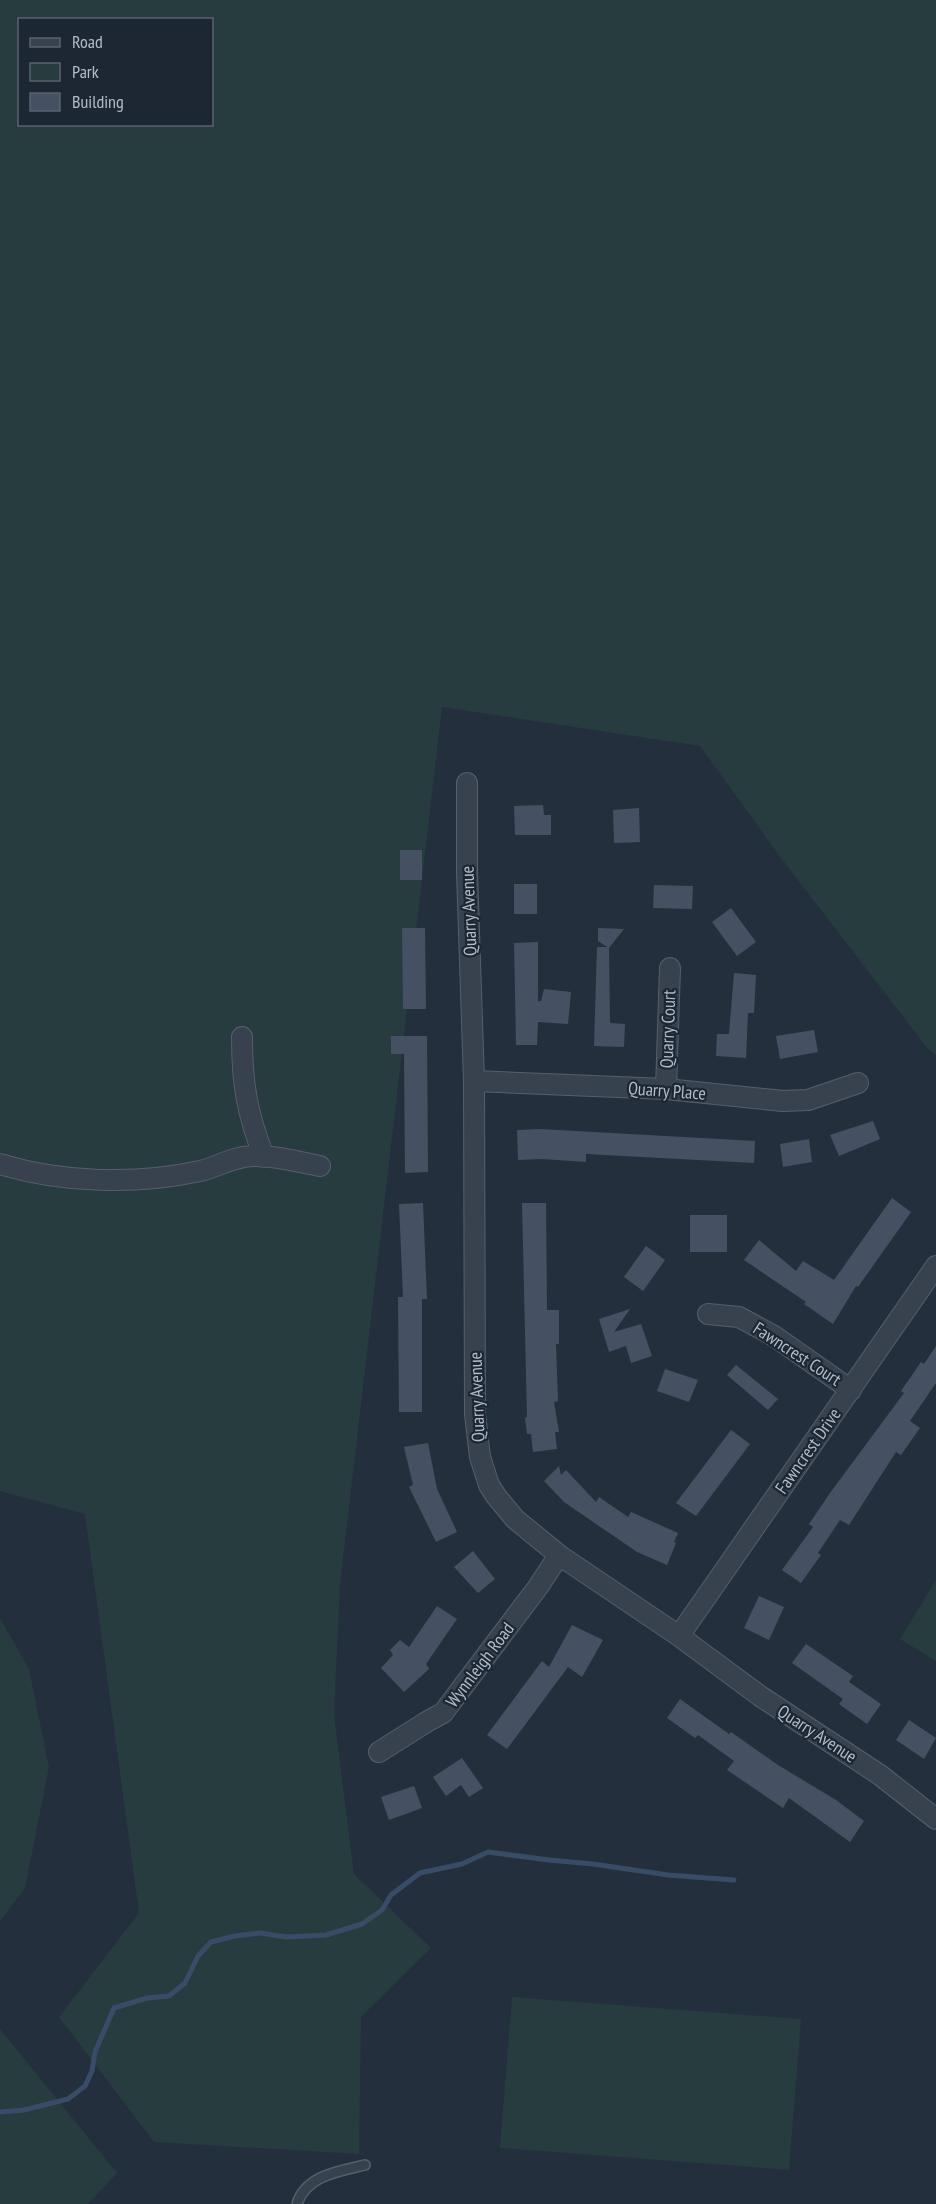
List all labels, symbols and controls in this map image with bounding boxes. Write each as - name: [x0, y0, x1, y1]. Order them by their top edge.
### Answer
- legend: [18, 18, 213, 126]
- text: Road: [72, 30, 103, 53]
- text: Park: [72, 60, 99, 83]
- text: Building: [72, 90, 124, 113]
- street label: Quarry Avenue: [455, 866, 482, 956]
- street label: Quarry Court: [655, 989, 680, 1069]
- street label: Quarry Place: [627, 1076, 707, 1105]
- street label: Fawncrest Court: [749, 1317, 846, 1391]
- street label: Quarry Avenue: [463, 1352, 490, 1442]
- street label: Fawncrest Drive: [770, 1403, 846, 1498]
- street label: Wynnleigh Road: [440, 1618, 519, 1712]
- street label: Quarry Avenue: [773, 1699, 861, 1768]

